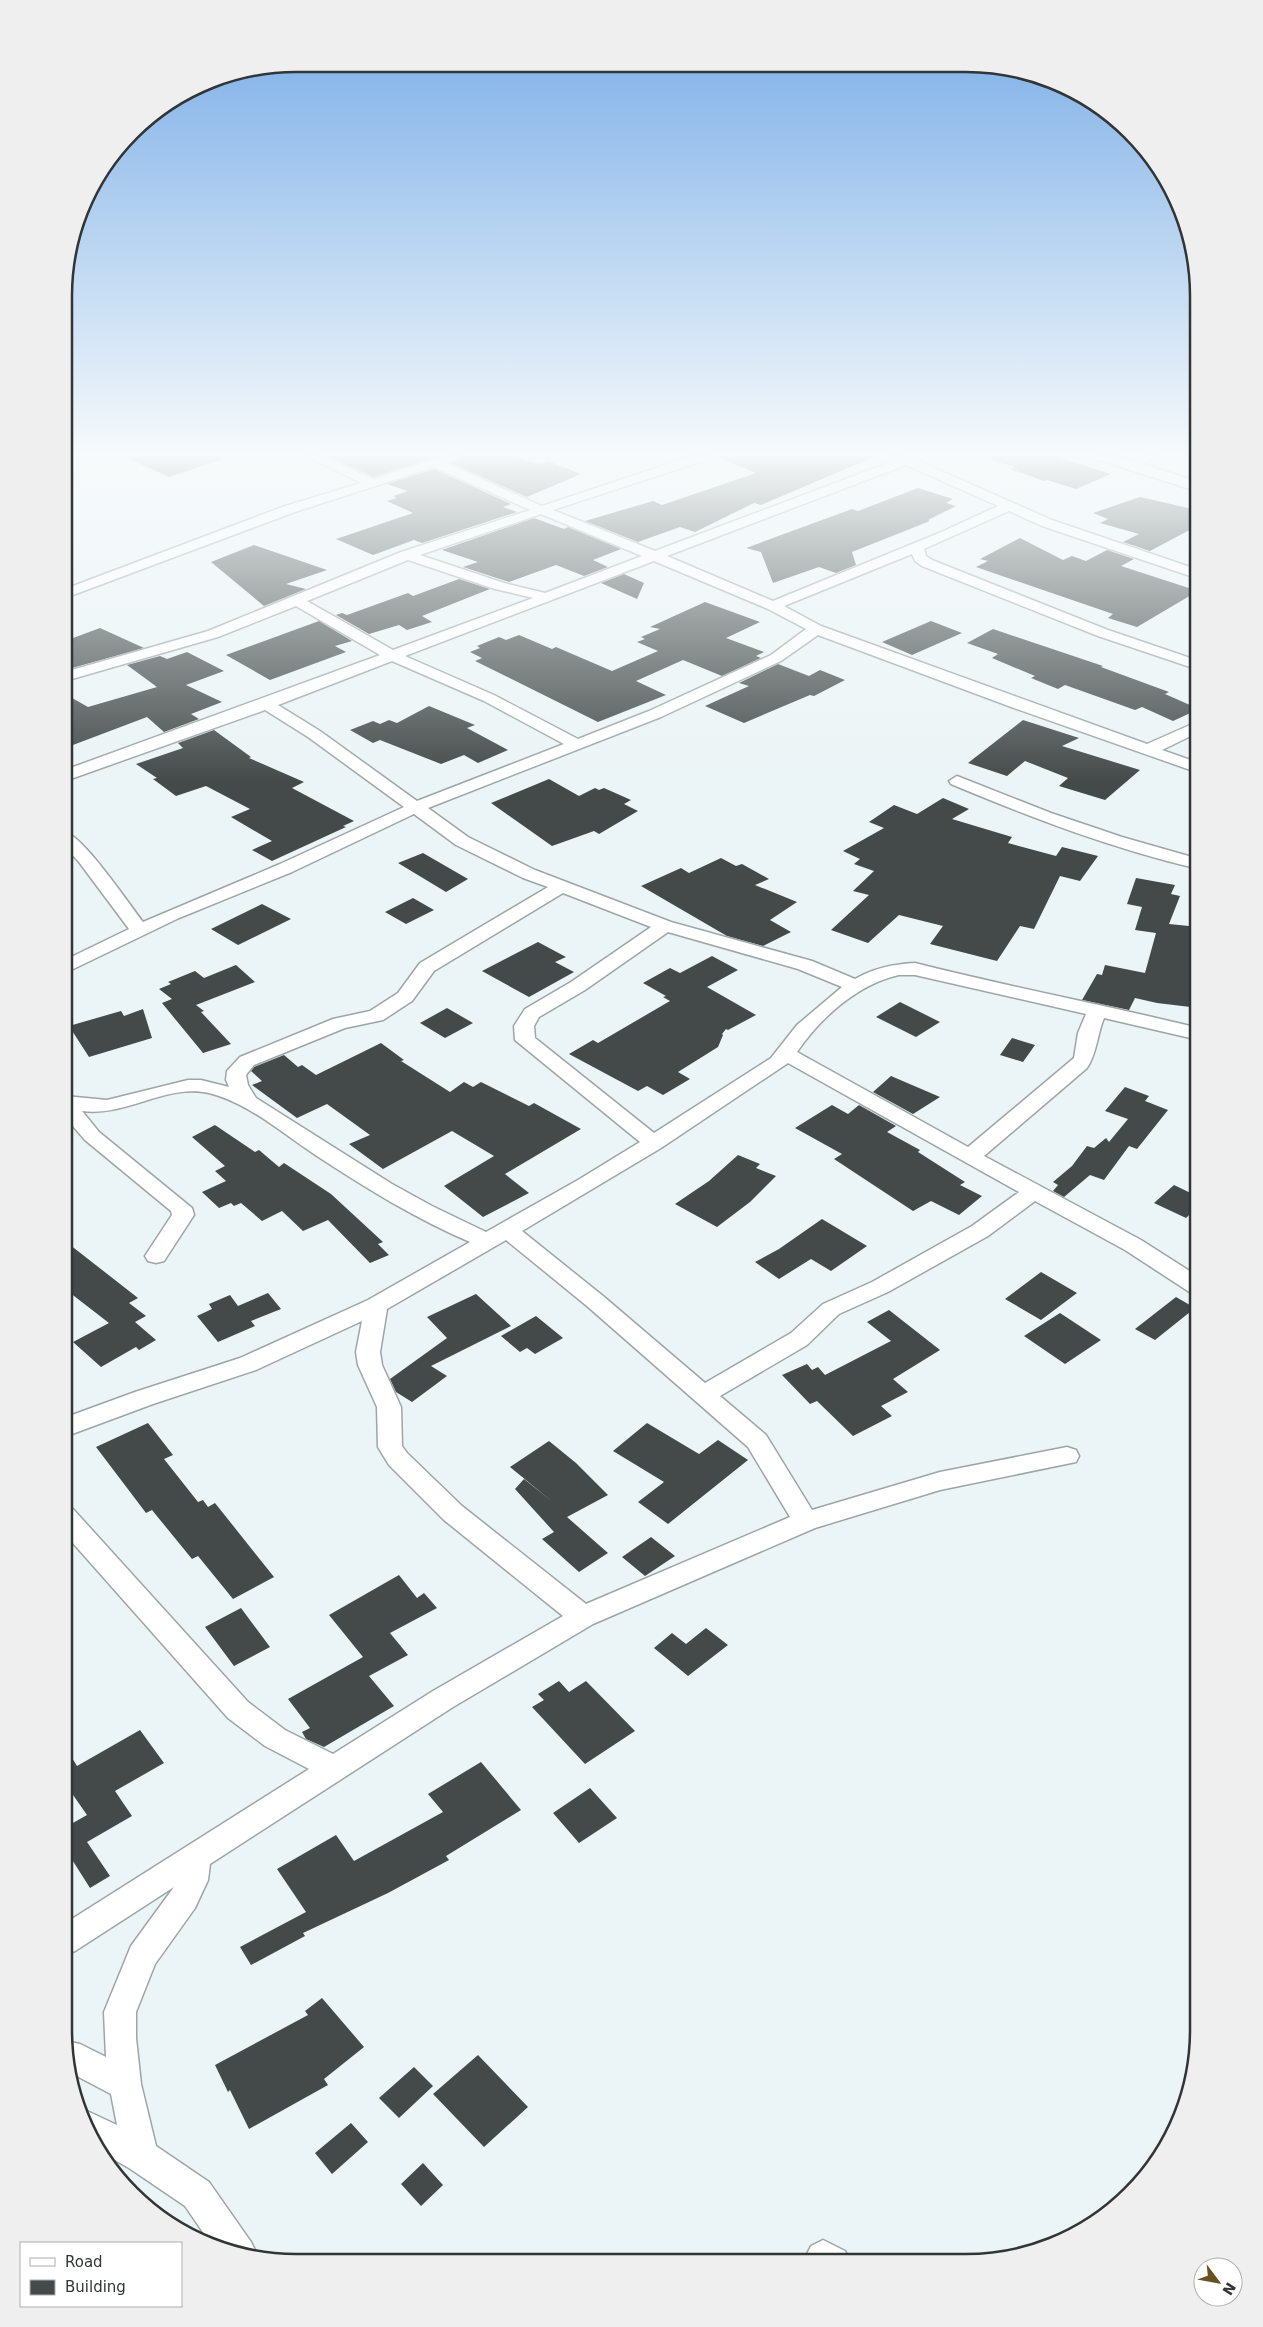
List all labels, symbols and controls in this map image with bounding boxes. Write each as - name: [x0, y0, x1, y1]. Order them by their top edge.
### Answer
- legend: [20, 2242, 182, 2307]
- text: Road: [65, 2253, 103, 2271]
- north arrow: [1193, 2257, 1243, 2307]
- text: Building: [65, 2278, 126, 2296]
- text: N: [1219, 2280, 1239, 2298]

